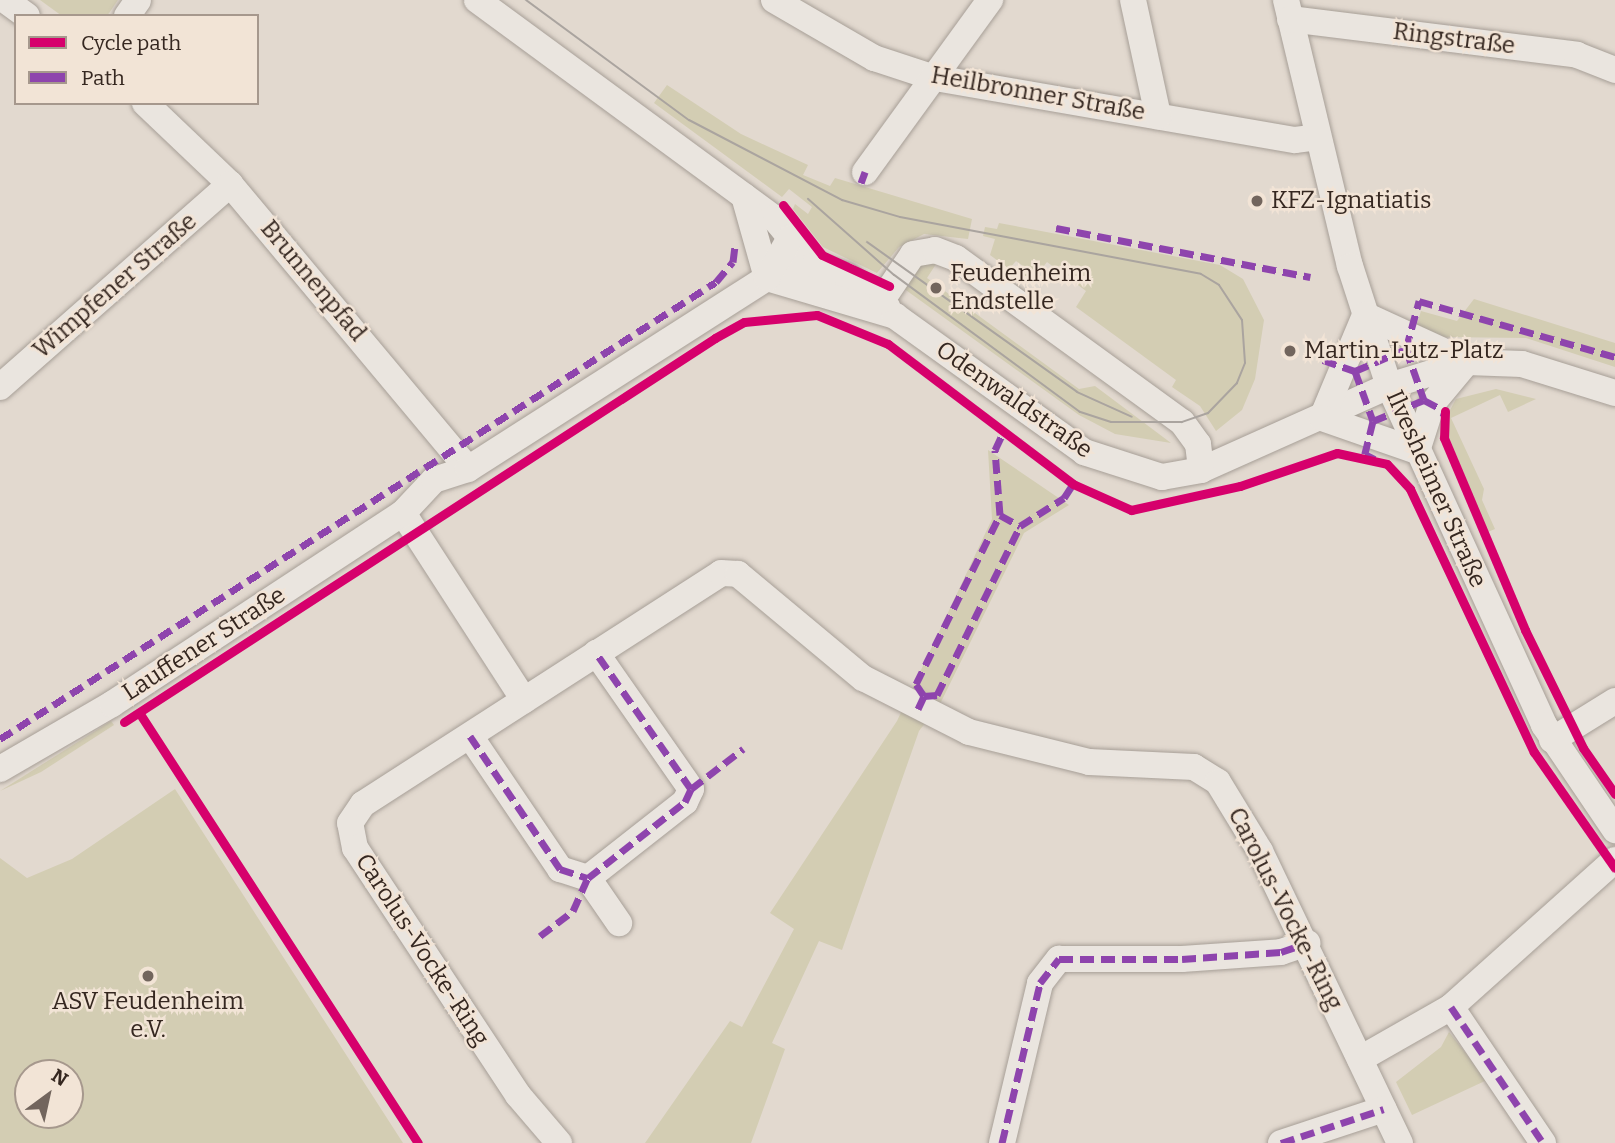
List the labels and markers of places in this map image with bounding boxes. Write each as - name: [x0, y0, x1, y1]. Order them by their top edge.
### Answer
- place label: KFZ-Ignatiatis: [1271, 187, 1431, 215]
- marker: KFZ-Ignatiatis: [1249, 193, 1265, 209]
- place label: Feudenheim Endstelle: [950, 260, 1091, 316]
- marker: Feudenheim Endstelle: [928, 280, 944, 296]
- place label: Martin-Lutz-Platz: [1304, 337, 1504, 365]
- marker: Martin-Lutz-Platz: [1282, 343, 1298, 359]
- marker: ASV Feudenheim e.V.: [140, 968, 156, 984]
- place label: ASV Feudenheim e.V.: [52, 988, 244, 1044]

